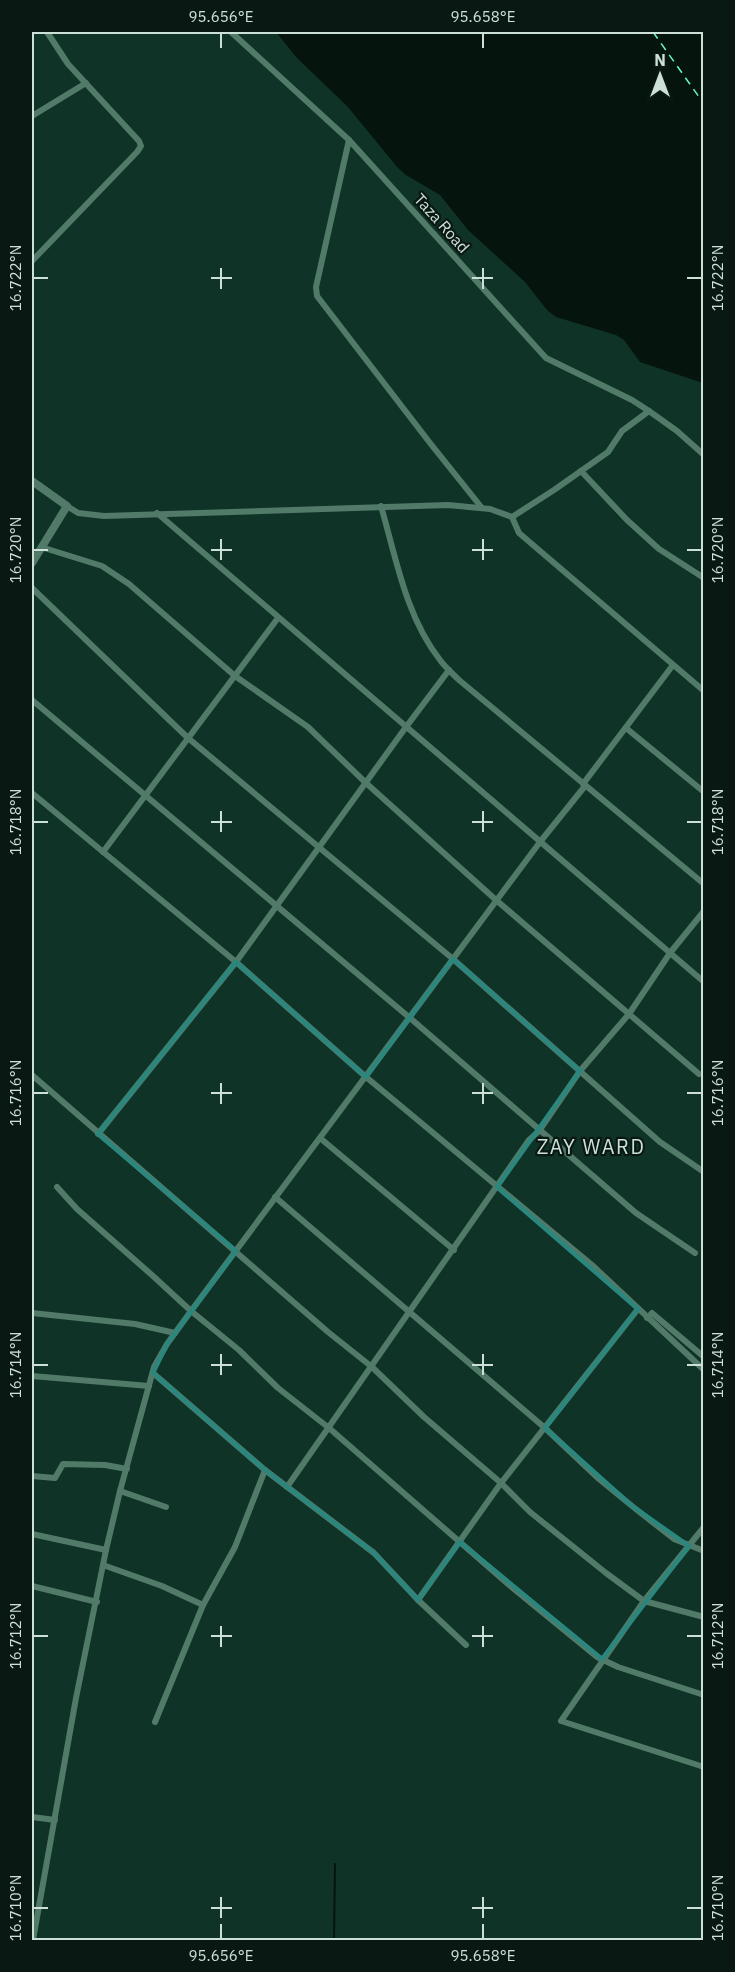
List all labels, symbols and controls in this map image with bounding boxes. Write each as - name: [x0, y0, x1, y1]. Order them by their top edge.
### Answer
- text: 95.656°E: [189, 7, 253, 26]
- text: 95.658°E: [451, 7, 515, 26]
- north arrow: [630, 45, 690, 105]
- text: N: [654, 50, 666, 70]
- street label: Taza Road: [410, 189, 474, 257]
- text: 16.722°N: [6, 245, 25, 311]
- text: 16.722°N: [708, 245, 727, 311]
- text: 16.720°N: [6, 517, 25, 583]
- text: 16.720°N: [708, 517, 727, 583]
- text: 16.718°N: [6, 789, 25, 855]
- text: 16.718°N: [708, 789, 727, 855]
- text: 16.716°N: [6, 1060, 25, 1126]
- text: 16.716°N: [708, 1060, 727, 1126]
- district label: ZAY WARD: [537, 1133, 645, 1160]
- text: 16.714°N: [6, 1332, 25, 1398]
- text: 16.714°N: [708, 1332, 727, 1398]
- text: 16.712°N: [6, 1603, 25, 1669]
- text: 16.712°N: [708, 1603, 727, 1669]
- text: 16.710°N: [6, 1875, 25, 1941]
- text: 16.710°N: [708, 1875, 727, 1941]
- text: 95.656°E: [189, 1946, 253, 1965]
- text: 95.658°E: [451, 1946, 515, 1965]

